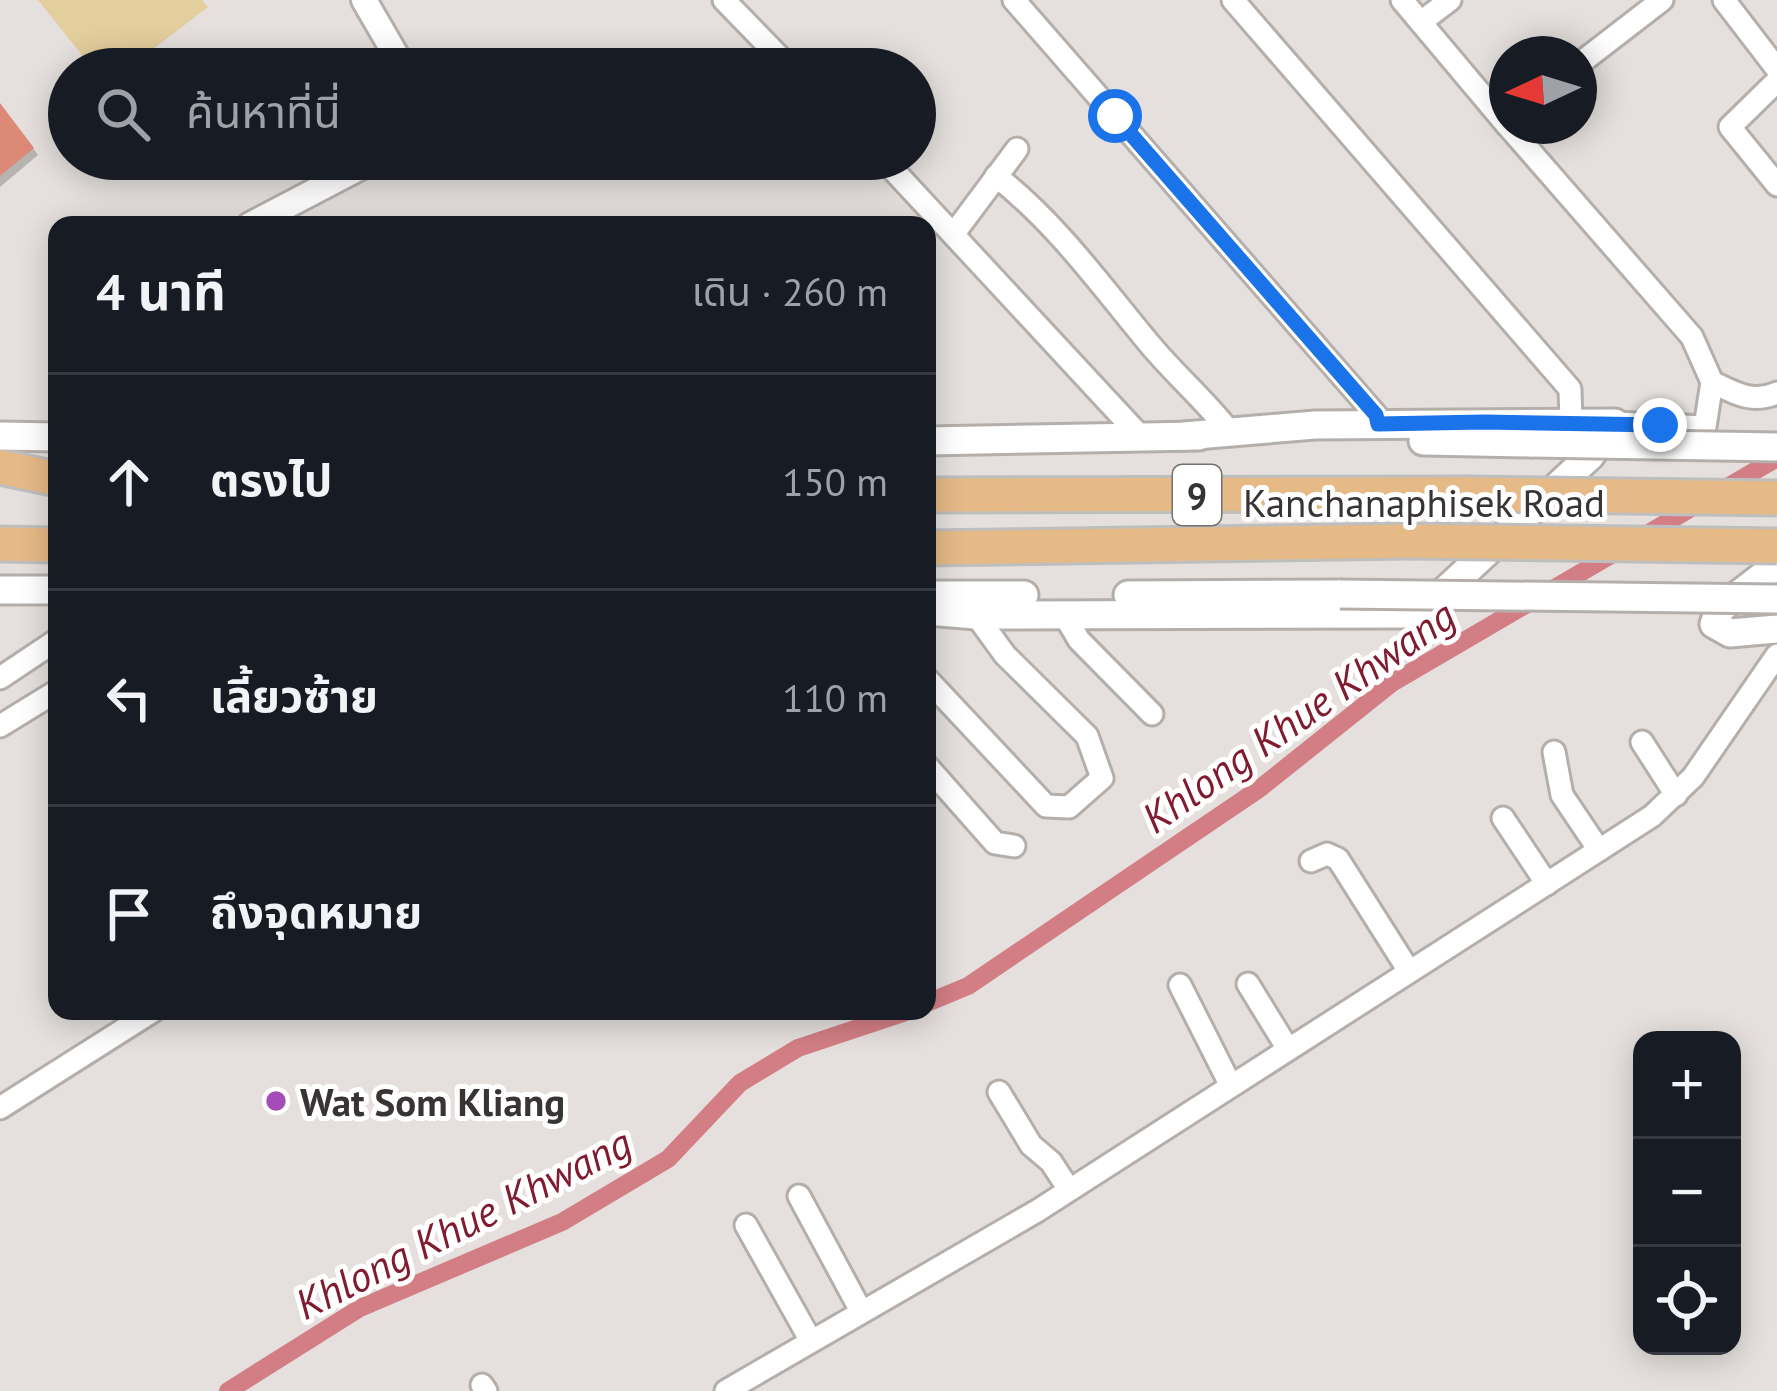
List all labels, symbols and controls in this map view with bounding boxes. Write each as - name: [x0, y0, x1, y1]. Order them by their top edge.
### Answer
- north arrow: [1489, 36, 1597, 144]
- search box: [48, 48, 936, 180]
- icon: search: [90, 81, 156, 147]
- text: ค้นหาที่นี่: [186, 82, 341, 140]
- route start: [1088, 89, 1142, 143]
- text: 4 นาที: [96, 258, 226, 324]
- text: เดิน · 260 m: [692, 266, 888, 317]
- route end: [1633, 398, 1687, 452]
- icon: ahead: [96, 449, 162, 515]
- text: ตรงไป: [210, 450, 332, 508]
- text: 150 m: [782, 456, 888, 507]
- road number: 9: [1173, 465, 1221, 525]
- street label: Kanchanaphisek Road: [1243, 477, 1605, 528]
- water label: Khlong Khue Khwang: [1131, 587, 1465, 845]
- icon: left: [96, 665, 162, 731]
- text: เลี้ยวซ้าย: [210, 666, 378, 724]
- text: 110 m: [782, 672, 888, 723]
- icon: arrive: [96, 881, 162, 947]
- text: ถึงจุดหมาย: [210, 882, 422, 940]
- map controls: [1633, 1031, 1741, 1355]
- button: +: [1633, 1031, 1741, 1139]
- place label: Wat Som Kliang: [300, 1076, 565, 1127]
- marker: Wat Som Kliang: [263, 1088, 289, 1114]
- water label: Khlong Khue Khwang: [286, 1114, 640, 1332]
- button: −: [1633, 1139, 1741, 1247]
- button: locate: [1633, 1247, 1741, 1355]

